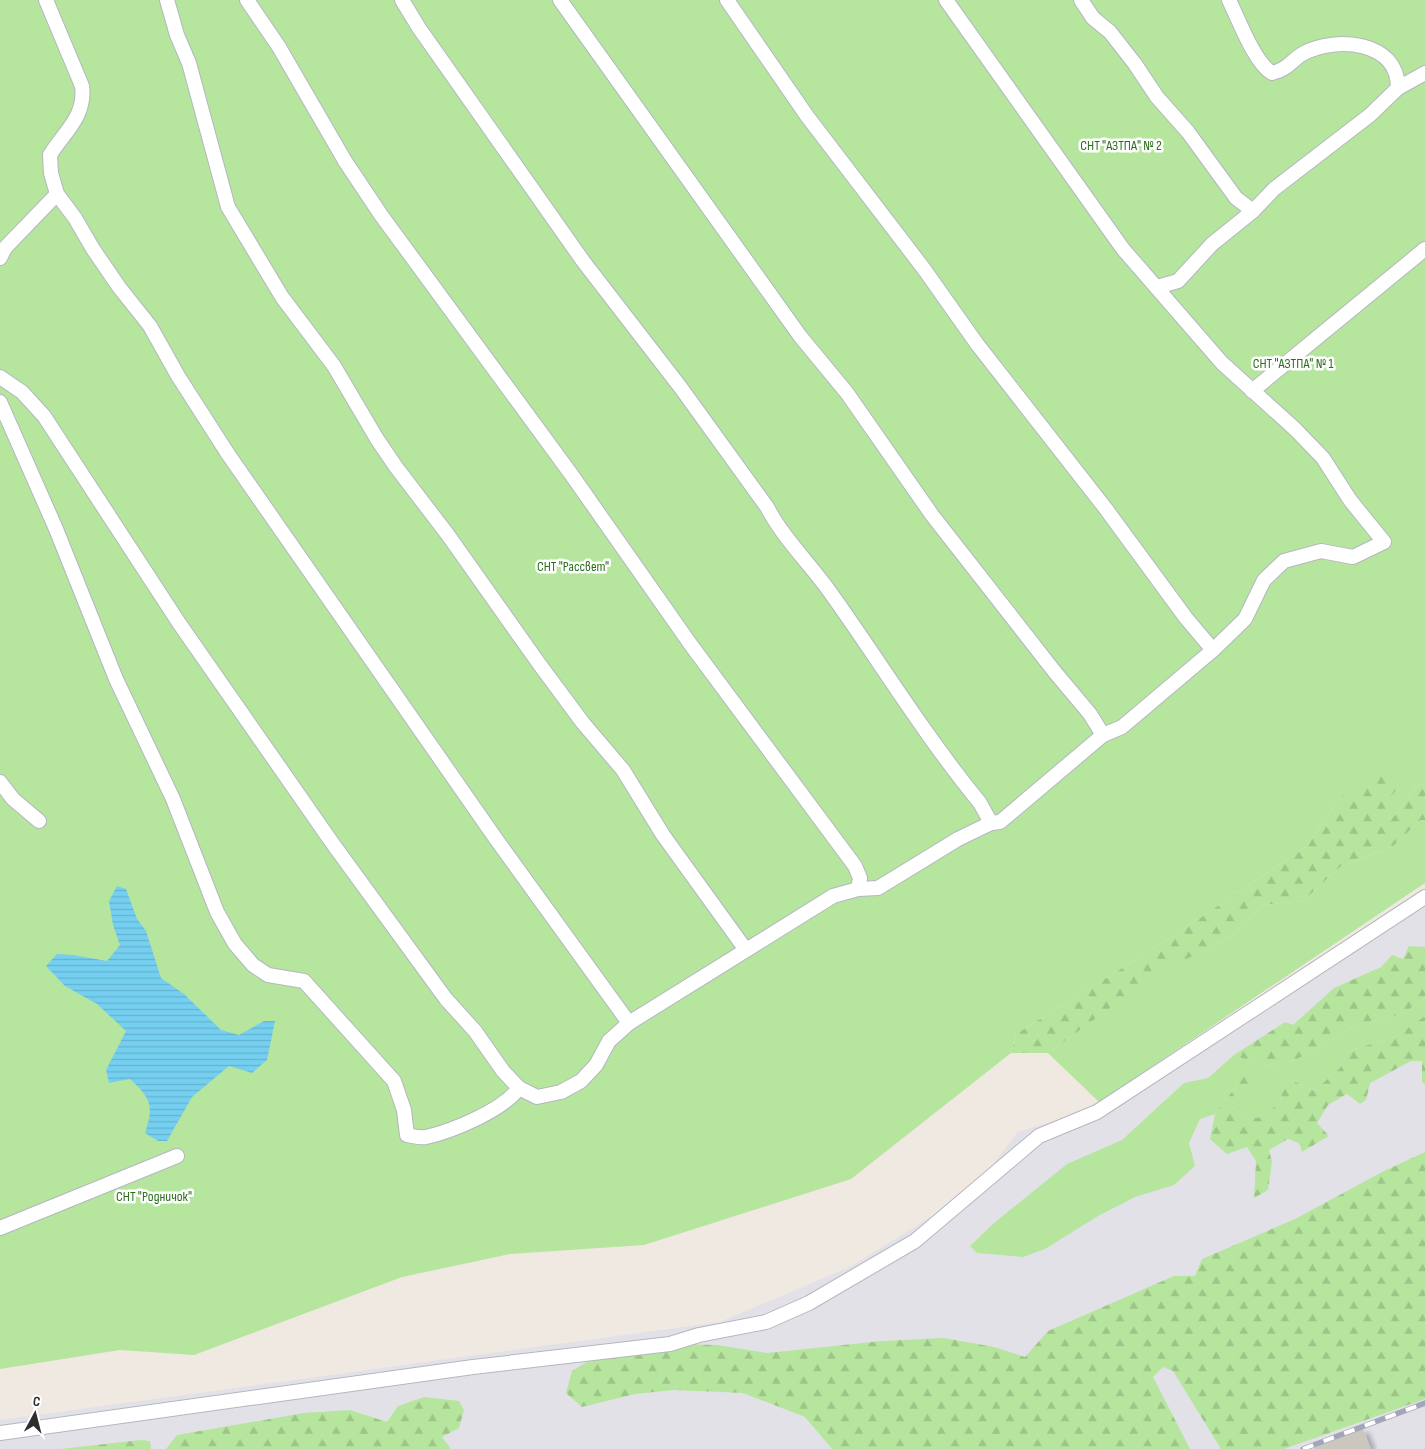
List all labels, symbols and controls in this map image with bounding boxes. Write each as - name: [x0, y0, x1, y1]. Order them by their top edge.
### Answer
- park label: СНТ "АЗТПА" № 2: [1080, 137, 1162, 154]
- park label: СНТ "АЗТПА" № 1: [1253, 355, 1333, 372]
- park label: СНТ "Рассвет": [537, 558, 609, 575]
- park label: СНТ "Родничок": [116, 1188, 192, 1205]
- north arrow: [10, 1389, 60, 1439]
- text: С: [32, 1393, 41, 1410]

